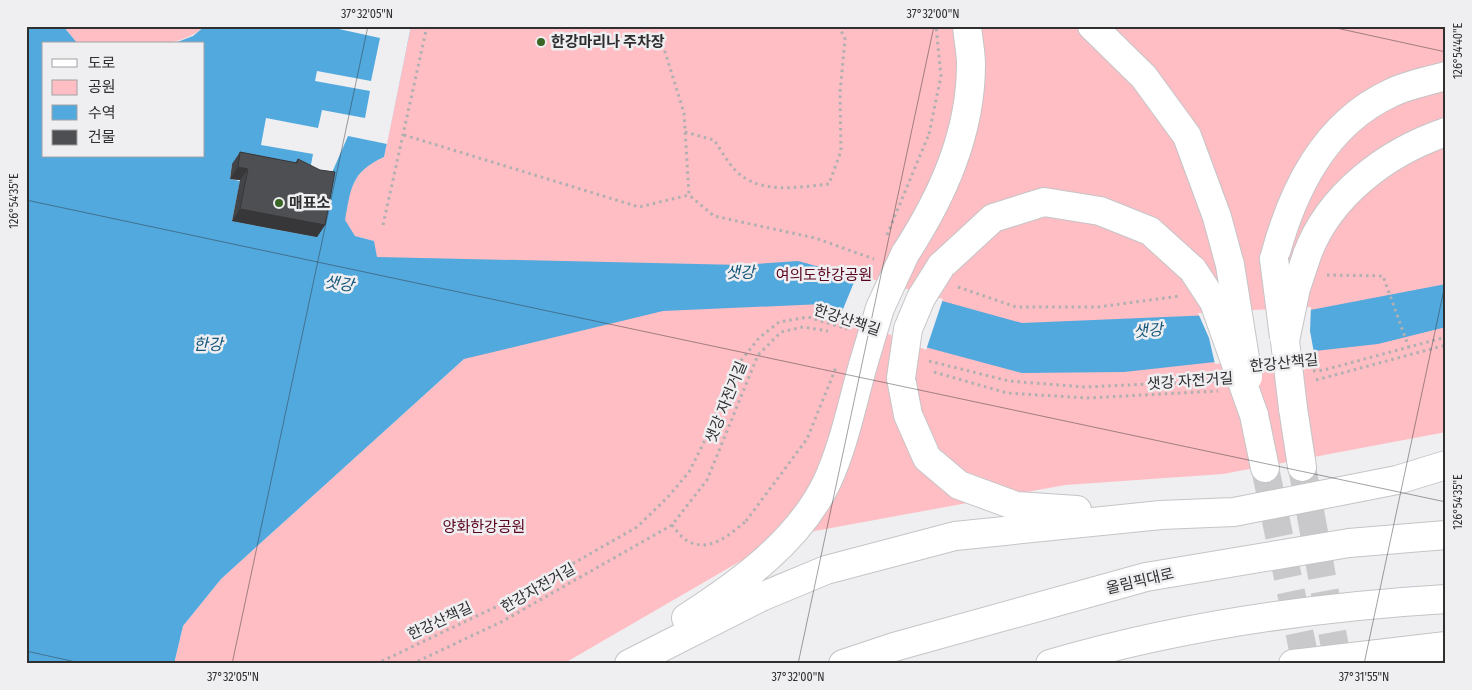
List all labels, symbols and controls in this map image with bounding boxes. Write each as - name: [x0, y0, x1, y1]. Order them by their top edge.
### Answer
- text: 37°32'05"N: [341, 7, 393, 21]
- text: 37°32'00"N: [906, 7, 960, 21]
- text: 126°54'40"E: [1451, 23, 1465, 79]
- place label: 한강마리나 주차장: [551, 33, 665, 51]
- marker: 한강마리나 주차장: [535, 36, 547, 48]
- legend: [42, 42, 205, 158]
- text: 도로: [88, 54, 116, 72]
- text: 공원: [88, 78, 116, 96]
- text: 수역: [88, 104, 116, 122]
- text: 건물: [88, 128, 116, 146]
- text: 126°54'35"E: [7, 173, 21, 229]
- place label: 매표소: [289, 194, 331, 212]
- marker: 매표소: [273, 197, 285, 209]
- water label: 샛강: [725, 263, 757, 282]
- park label: 여의도한강공원: [776, 266, 872, 284]
- water label: 샛강: [323, 272, 357, 295]
- street label: 한강산책길: [811, 301, 883, 339]
- water label: 샛강: [1133, 320, 1166, 341]
- water label: 한강: [193, 335, 225, 354]
- street label: 한강산책길: [1249, 350, 1319, 376]
- street label: 샛강 자전거길: [701, 359, 751, 445]
- street label: 샛강 자전거길: [1146, 369, 1234, 393]
- text: 126°54'35"E: [1451, 474, 1465, 530]
- park label: 양화한강공원: [443, 518, 525, 536]
- street label: 한강자전거길: [498, 560, 578, 616]
- street label: 올림픽대로: [1104, 564, 1176, 598]
- street label: 한강산책길: [405, 598, 475, 644]
- text: 37°32'05"N: [207, 670, 259, 684]
- text: 37°32'00"N: [771, 670, 825, 684]
- text: 37°31'55"N: [1339, 670, 1389, 684]

